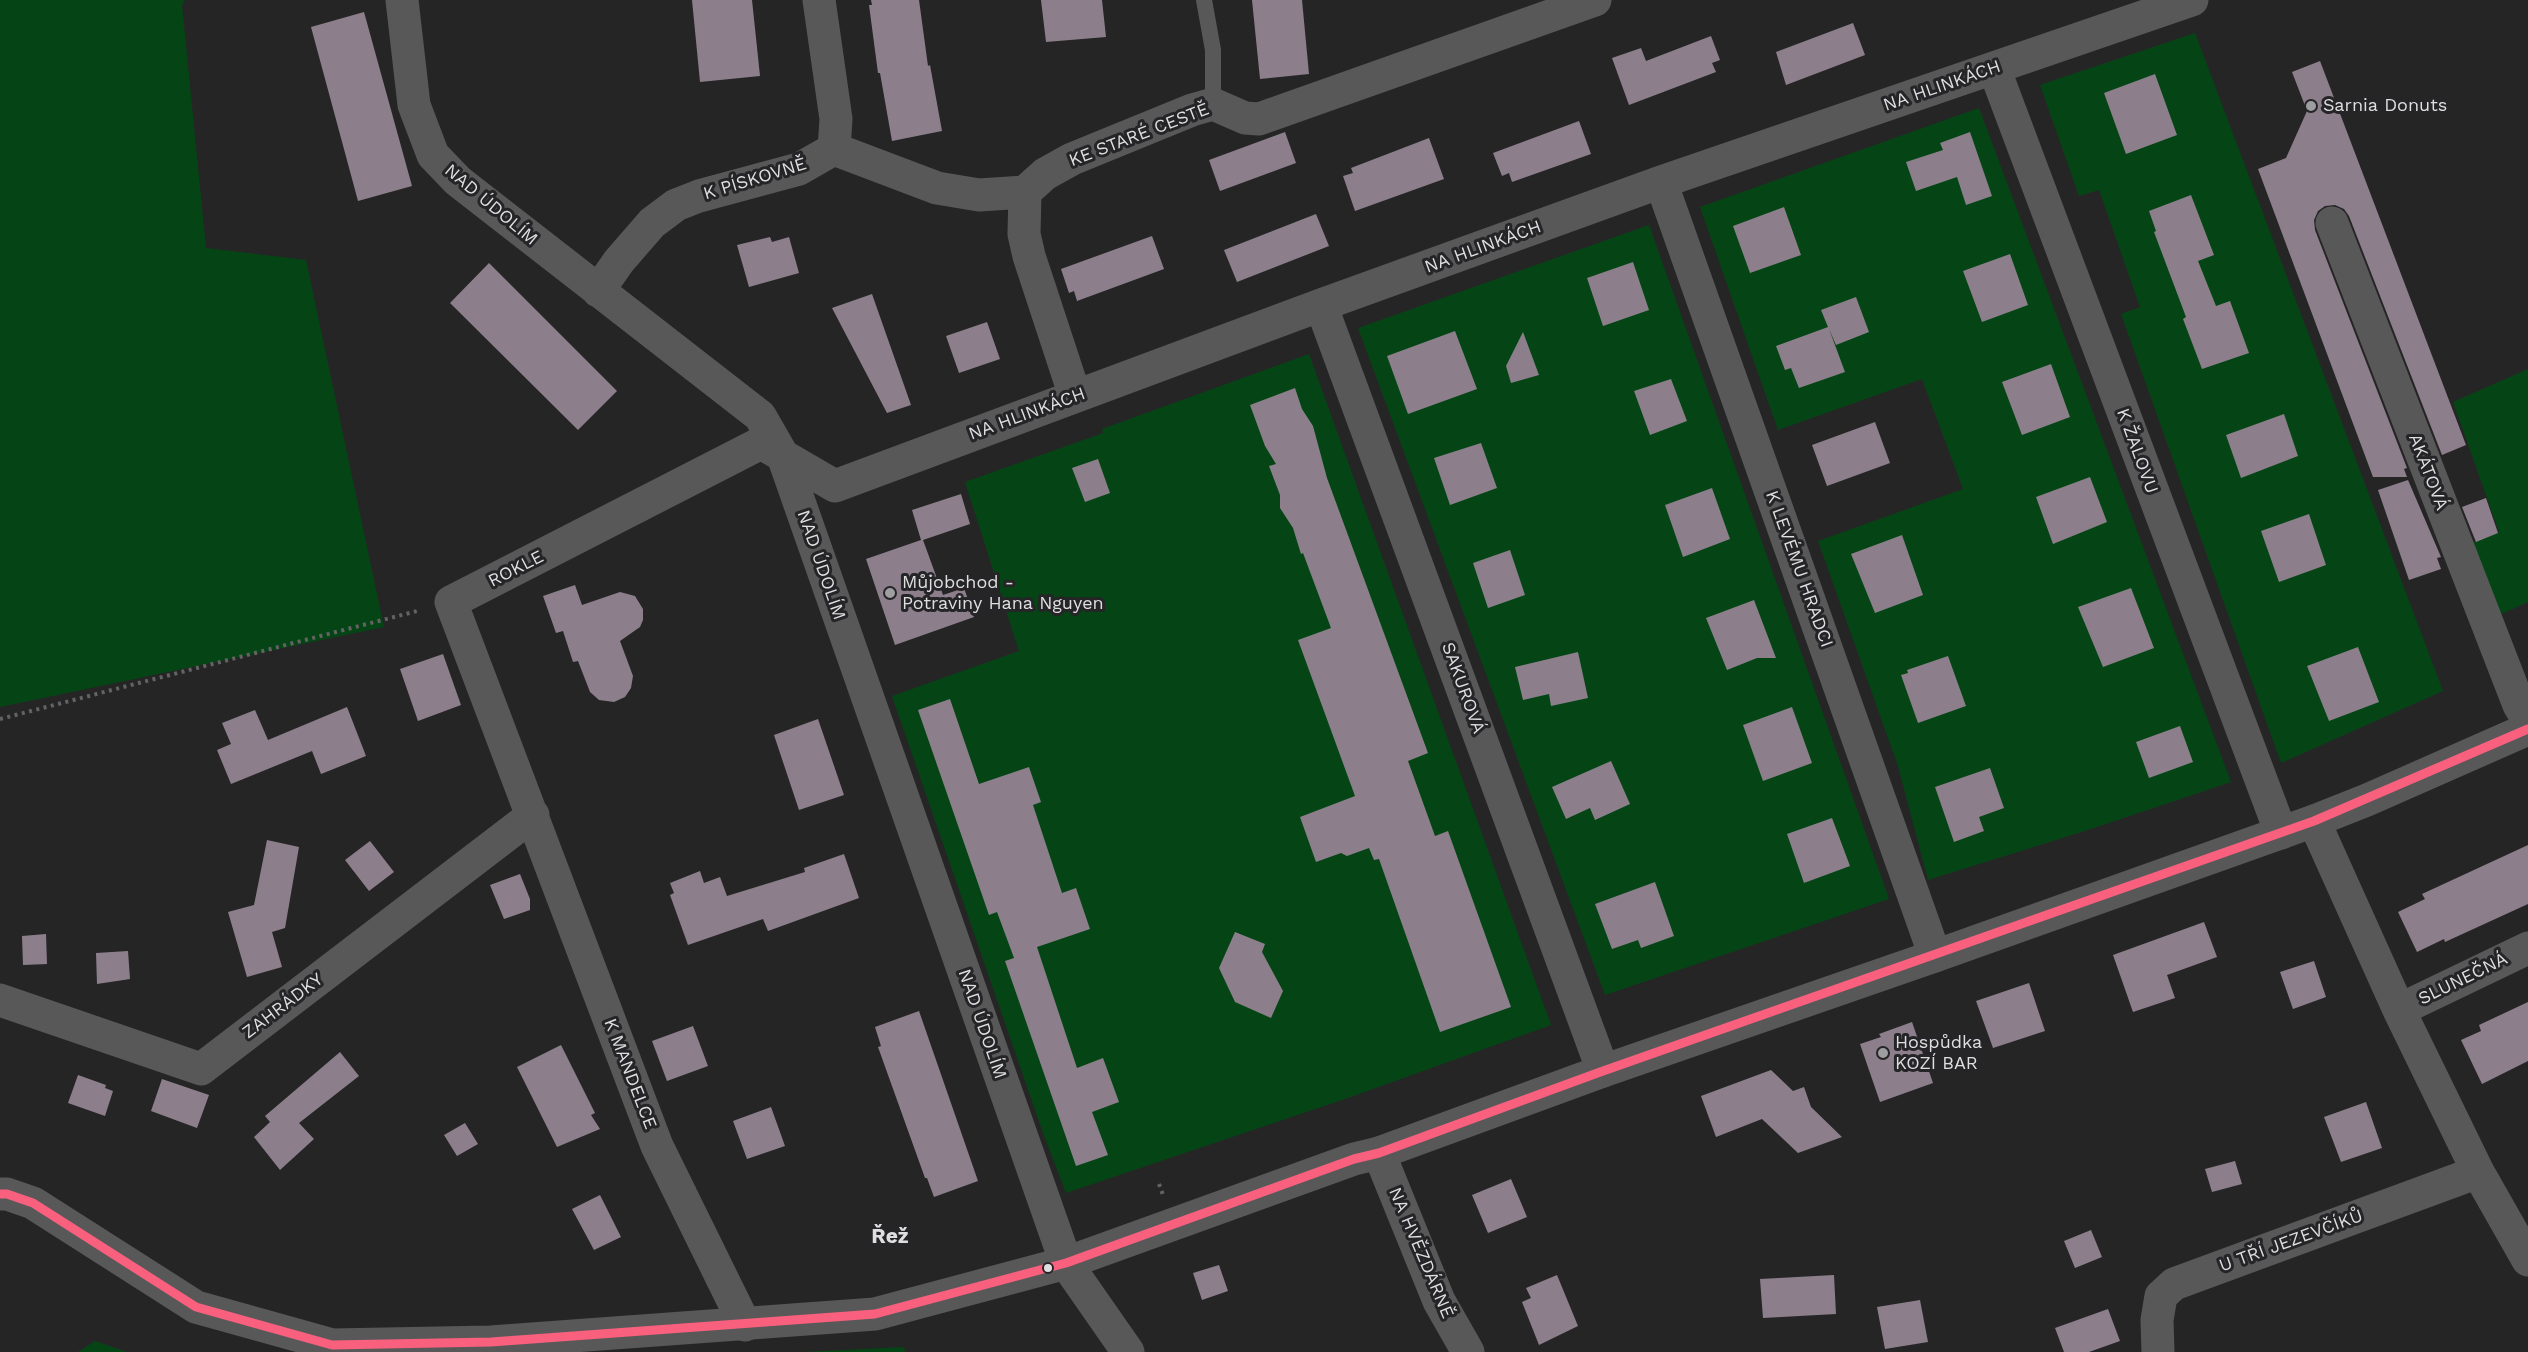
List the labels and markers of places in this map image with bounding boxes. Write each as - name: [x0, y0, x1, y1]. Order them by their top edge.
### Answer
- place label: Sarnia Donuts: [2323, 95, 2447, 117]
- marker: Sarnia Donuts: [2304, 99, 2318, 113]
- place label: Můjobchod - Potraviny Hana Nguyen: [902, 572, 1104, 614]
- marker: Můjobchod - Potraviny Hana Nguyen: [883, 586, 897, 600]
- place label: Hospůdka KOZÍ BAR: [1895, 1032, 1982, 1074]
- marker: Hospůdka KOZÍ BAR: [1876, 1046, 1890, 1060]
- unlabelled marker: [1042, 1262, 1054, 1274]

